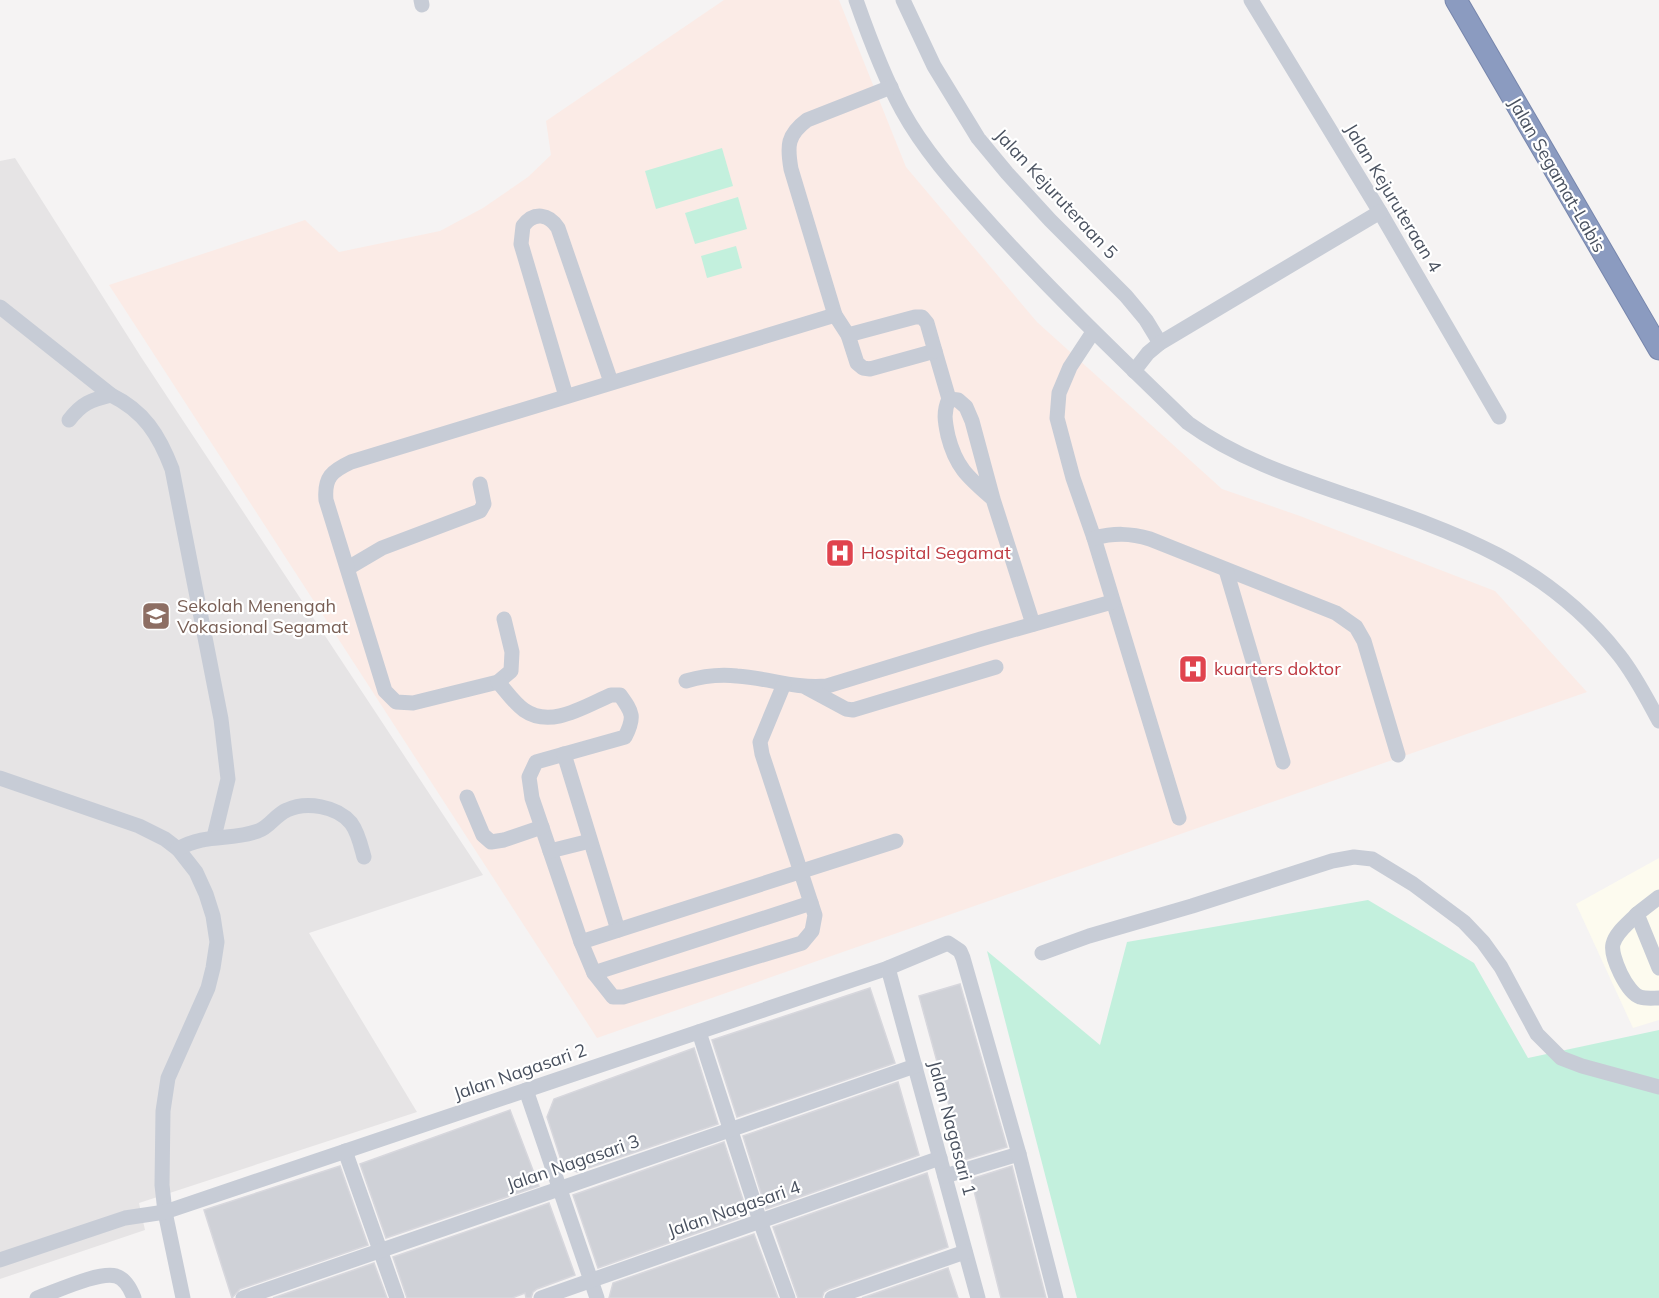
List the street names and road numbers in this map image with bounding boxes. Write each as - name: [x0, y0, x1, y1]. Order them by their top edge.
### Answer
- street label: Jalan Segamat-Labis: [1504, 93, 1611, 256]
- street label: Jalan Kejuruteraan 4: [1340, 119, 1447, 277]
- street label: Jalan Kejuruteraan 5: [990, 124, 1123, 264]
- street label: Jalan Nagasari 2: [450, 1038, 589, 1105]
- street label: Jalan Nagasari 1: [923, 1058, 982, 1198]
- street label: Jalan Nagasari 3: [503, 1129, 642, 1196]
- street label: Jalan Nagasari 4: [664, 1175, 803, 1242]

